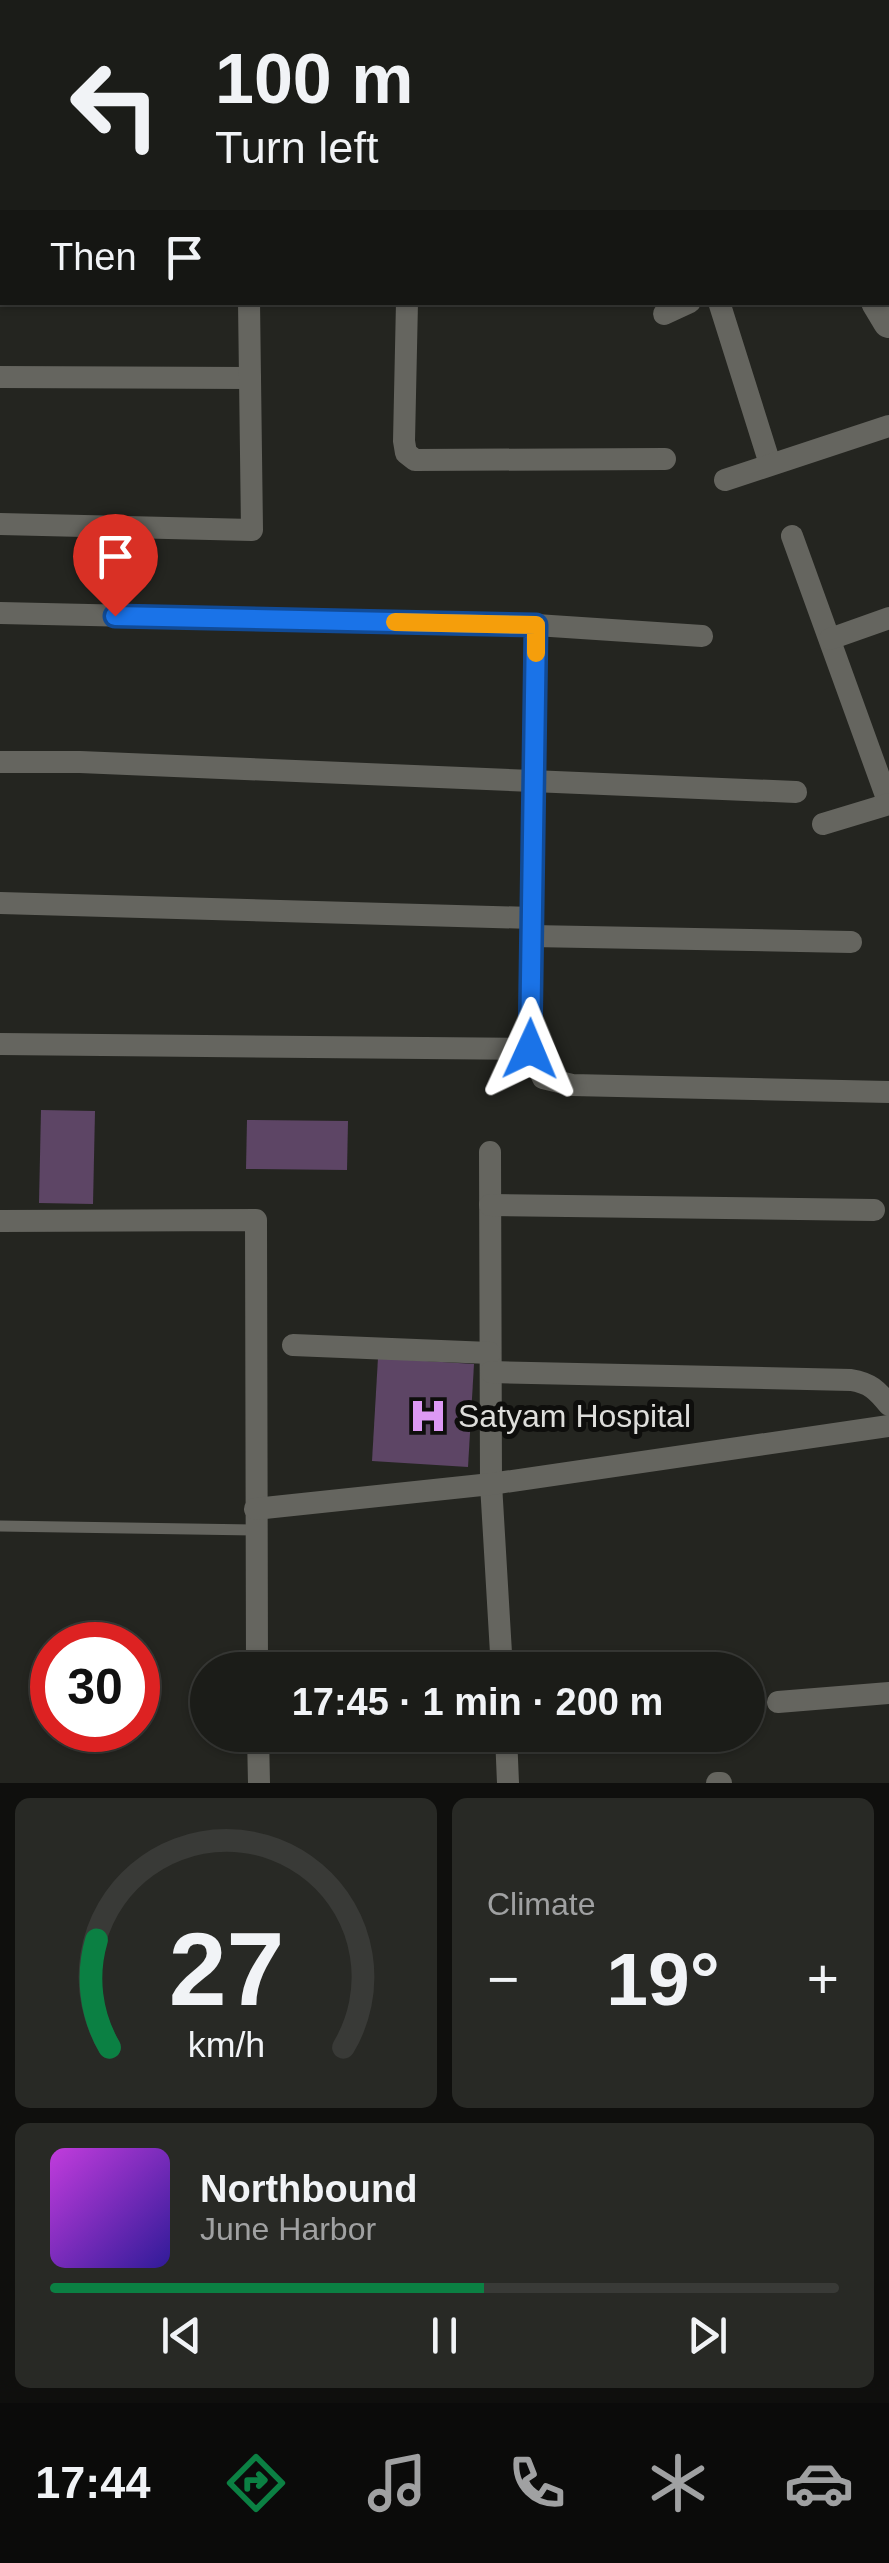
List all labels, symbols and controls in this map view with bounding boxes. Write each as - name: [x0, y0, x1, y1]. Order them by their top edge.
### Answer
- icon: left: [50, 40, 180, 170]
- text: 100 m: [215, 40, 413, 118]
- text: Turn left: [215, 122, 378, 173]
- icon: arrive: [157, 230, 212, 285]
- text: Then: [50, 236, 137, 278]
- pin: [73, 514, 158, 617]
- icon: arrive: [88, 529, 143, 584]
- position arrow: [478, 997, 582, 1101]
- hospital icon: Satyam Hospital: [407, 1395, 449, 1437]
- place label: Satyam Hospital: [458, 1398, 691, 1434]
- speed limit sign: 30: [30, 1622, 160, 1752]
- text: 17:45 · 1 min · 200 m: [292, 1681, 663, 1723]
- text: Climate: [487, 1886, 595, 1922]
- text: 27: [168, 1911, 284, 2027]
- text: 19°: [606, 1937, 720, 2021]
- text: −: [487, 1948, 519, 2010]
- text: +: [807, 1948, 839, 2010]
- text: km/h: [187, 2025, 265, 2065]
- text: Northbound: [200, 2168, 417, 2210]
- text: June Harbor: [200, 2211, 376, 2247]
- icon: previous: [154, 2308, 209, 2363]
- icon: pause: [417, 2308, 472, 2363]
- icon: next: [680, 2308, 735, 2363]
- icon: directions: [221, 2448, 291, 2518]
- icon: music: [362, 2448, 432, 2518]
- icon: phone: [502, 2448, 572, 2518]
- icon: climate: [643, 2448, 713, 2518]
- icon: car: [784, 2448, 854, 2518]
- text: 17:44: [35, 2457, 150, 2508]

